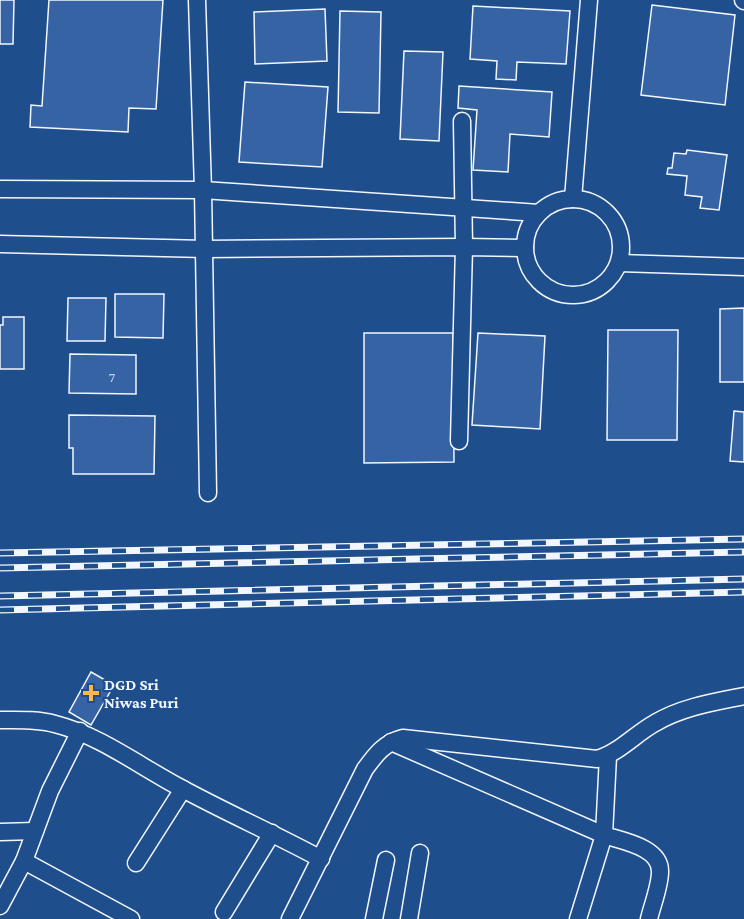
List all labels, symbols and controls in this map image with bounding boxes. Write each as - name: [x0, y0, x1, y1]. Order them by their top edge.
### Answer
- house number: 7: [109, 369, 116, 385]
- place label: DGD Sri Niwas Puri: [104, 676, 179, 711]
- marker: DGD Sri Niwas Puri: [82, 684, 100, 702]

